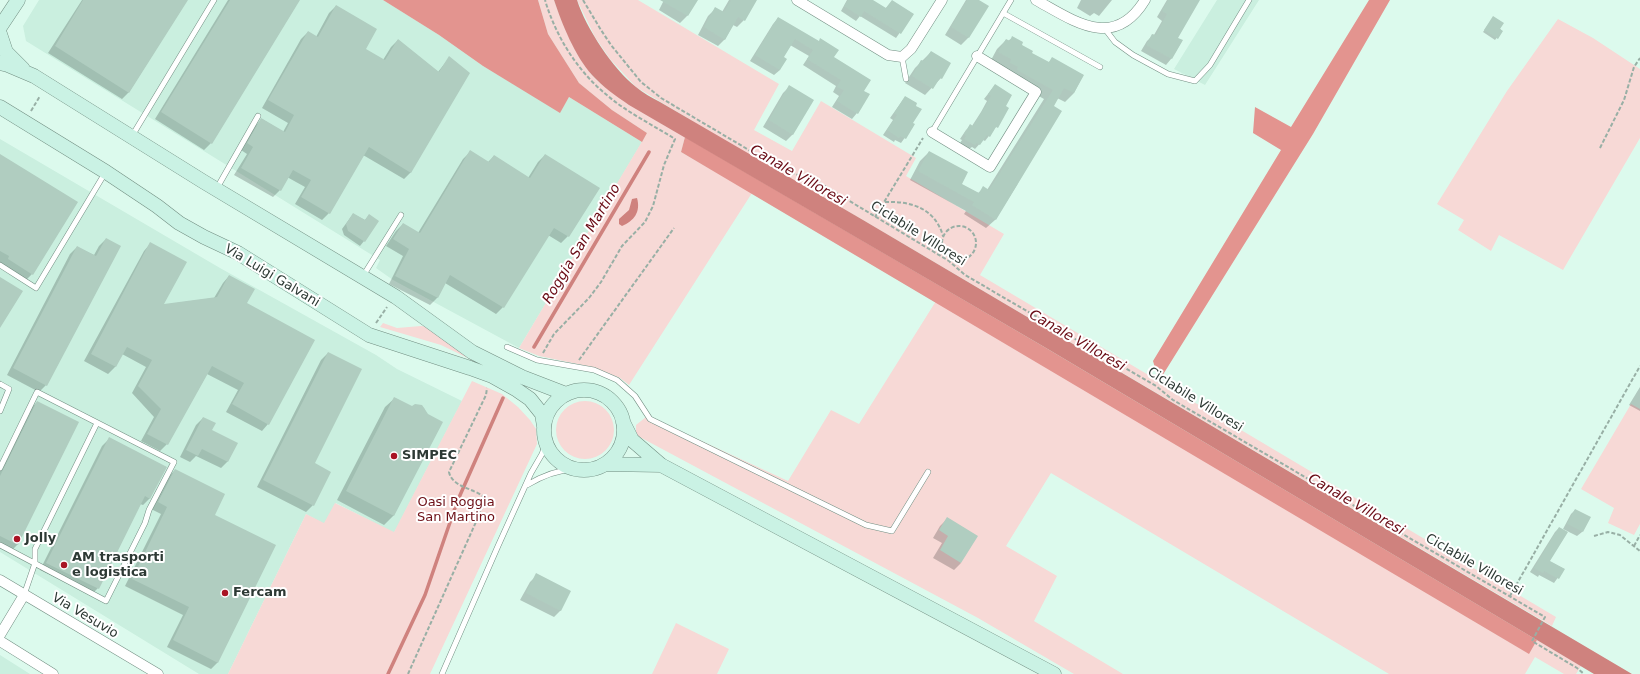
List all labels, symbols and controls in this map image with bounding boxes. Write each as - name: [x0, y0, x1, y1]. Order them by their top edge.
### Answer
- water label: Canale Villoresi: [747, 142, 849, 210]
- water label: Roggia San Martino: [540, 181, 624, 307]
- street label: Ciclabile Villoresi: [867, 198, 969, 270]
- street label: Via Luigi Galvani: [222, 241, 322, 311]
- water label: Canale Villoresi: [1026, 307, 1128, 375]
- street label: Ciclabile Villoresi: [1144, 364, 1246, 436]
- place label: SIMPEC: [402, 448, 457, 464]
- marker: SIMPEC: [389, 451, 399, 461]
- water label: Canale Villoresi: [1305, 471, 1407, 539]
- park label: Oasi Roggia San Martino: [417, 495, 495, 526]
- place label: Jolly: [25, 531, 56, 547]
- street label: Ciclabile Villoresi: [1423, 531, 1525, 599]
- marker: Jolly: [12, 534, 22, 544]
- place label: AM trasporti e logistica: [72, 550, 164, 581]
- marker: AM trasporti e logistica: [59, 560, 69, 570]
- place label: Fercam: [233, 585, 287, 601]
- marker: Fercam: [220, 588, 230, 598]
- street label: Via Vesuvio: [49, 590, 121, 642]

